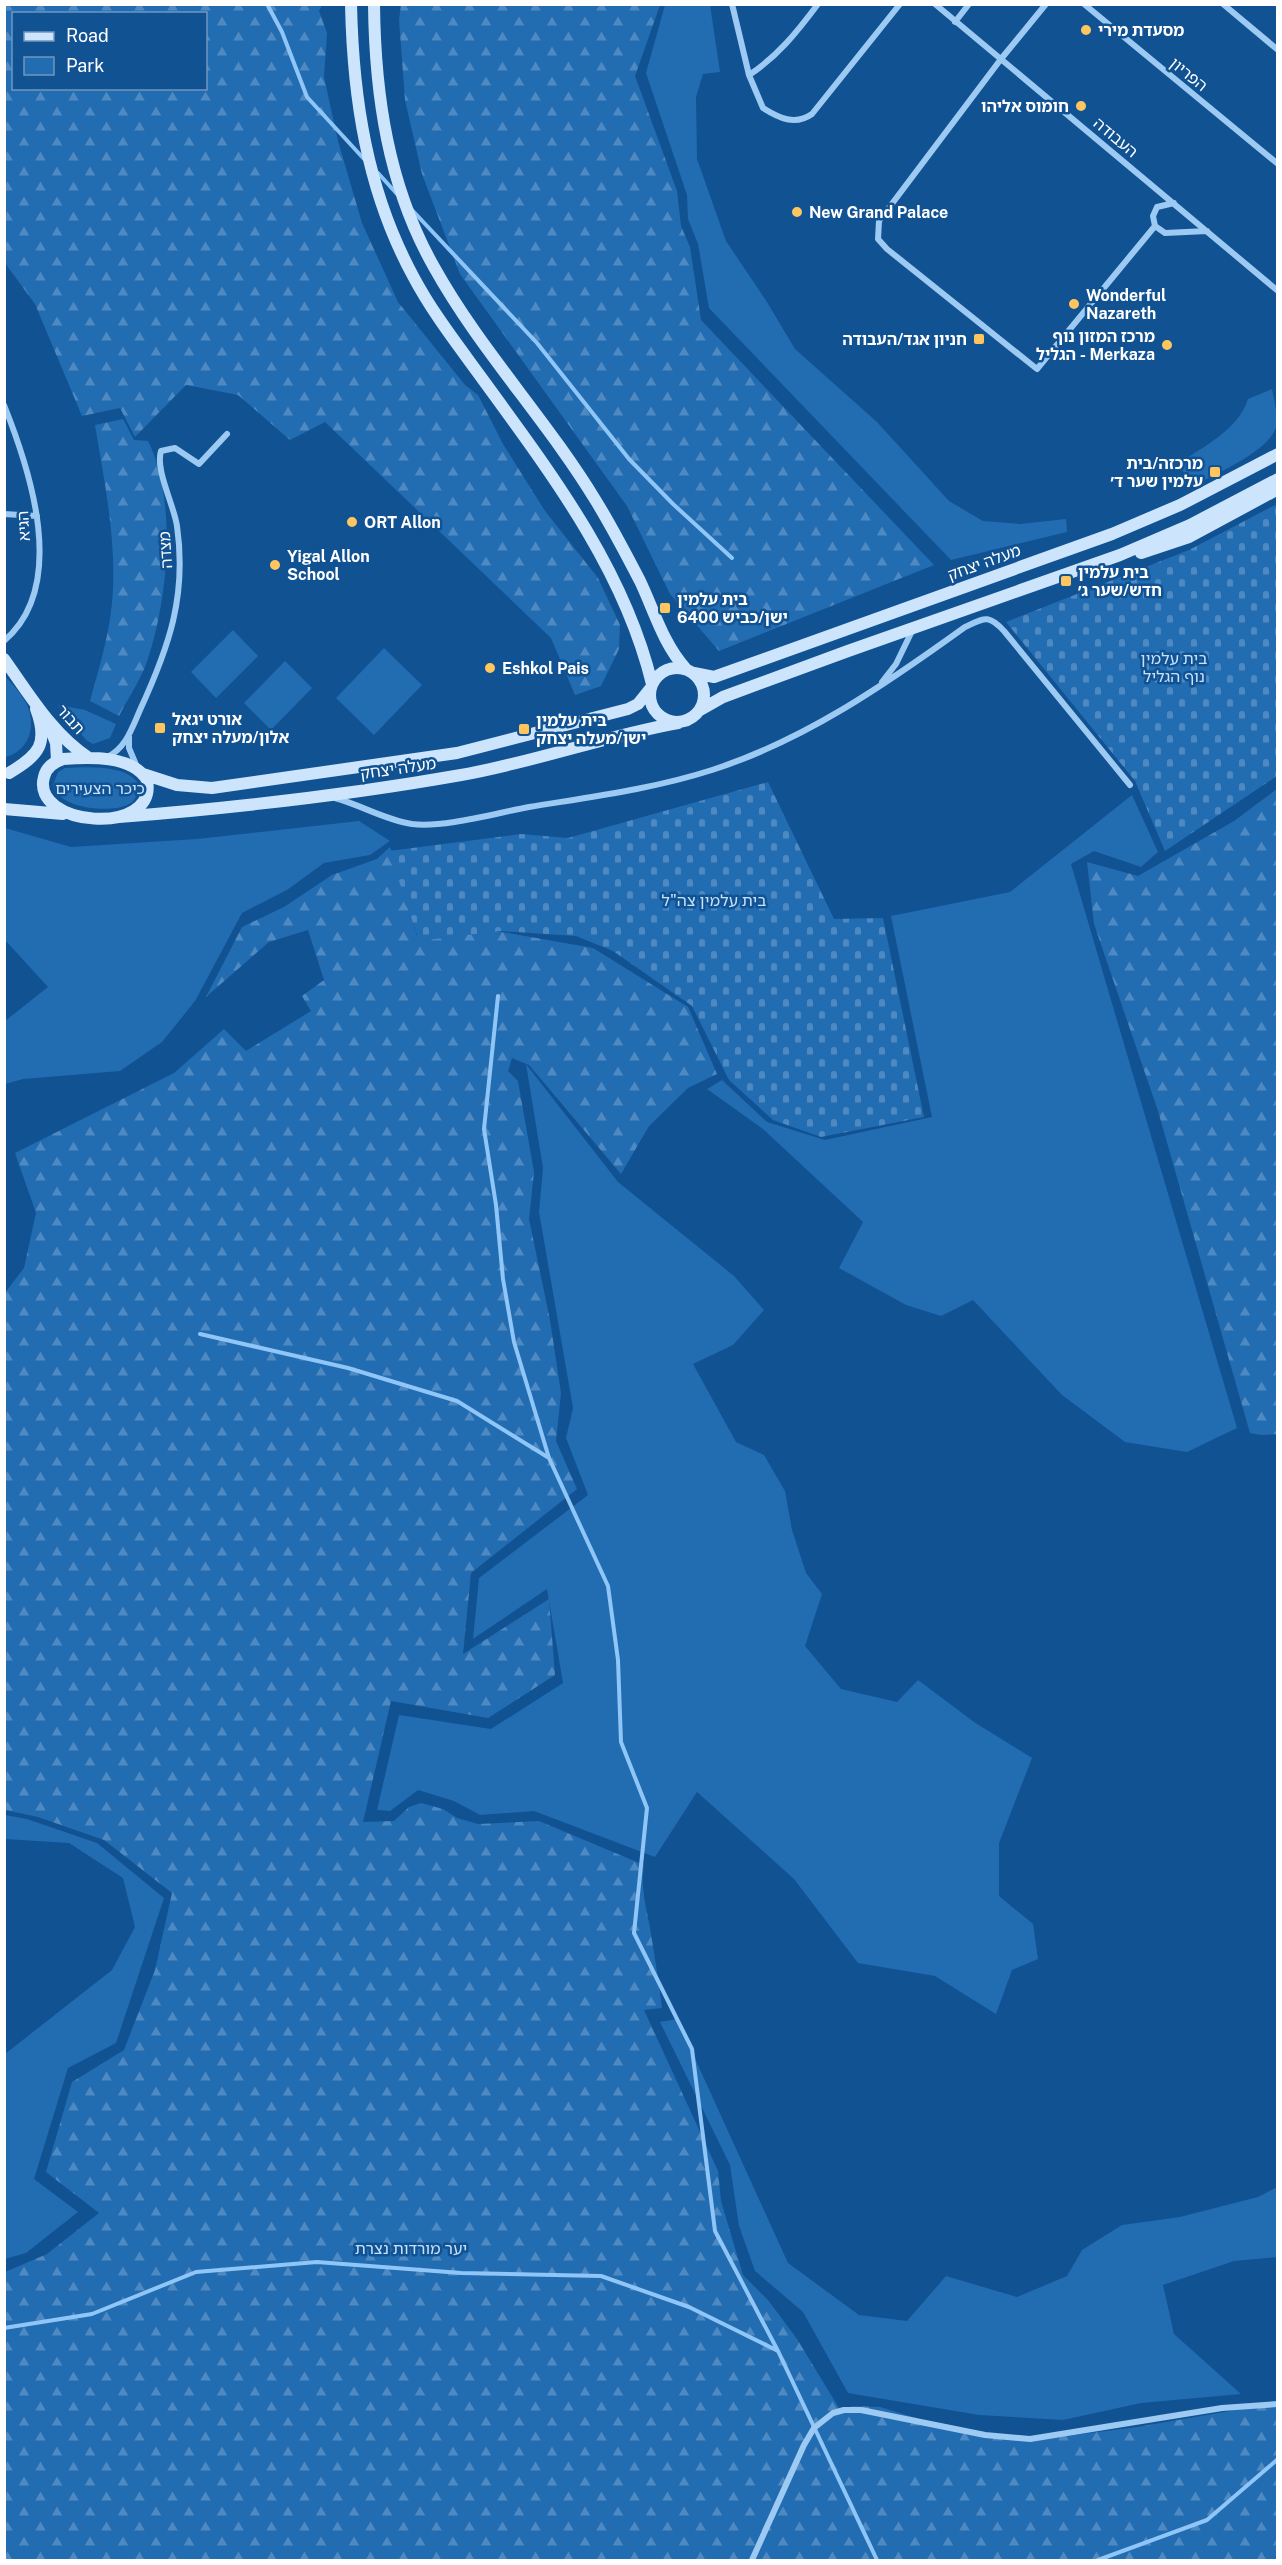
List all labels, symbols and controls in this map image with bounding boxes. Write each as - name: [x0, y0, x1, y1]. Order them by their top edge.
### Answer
- legend: [12, 12, 207, 90]
- place label: מסעדת מירי: [1098, 21, 1184, 40]
- marker: מסעדת מירי: [1079, 23, 1093, 37]
- text: Road: [66, 25, 109, 46]
- street label: הפריון: [1166, 54, 1211, 95]
- text: Park: [66, 55, 104, 76]
- place label: חומוס אליהו: [981, 97, 1069, 116]
- marker: חומוס אליהו: [1074, 99, 1088, 113]
- street label: העבודה: [1090, 113, 1142, 161]
- place label: New Grand Palace: [809, 203, 948, 222]
- marker: New Grand Palace: [790, 205, 804, 219]
- place label: Wonderful Nazareth: [1086, 286, 1166, 323]
- marker: Wonderful Nazareth: [1067, 297, 1081, 311]
- place label: מרכז המזון נוף הגליל - Merkaza: [1036, 327, 1155, 364]
- place label: חניון אגד/העבודה: [842, 330, 967, 349]
- marker: חניון אגד/העבודה: [972, 332, 986, 346]
- marker: מרכז המזון נוף הגליל - Merkaza: [1160, 338, 1174, 352]
- place label: מרכזה/בית עלמין שער ד׳: [1111, 454, 1203, 491]
- marker: מרכזה/בית עלמין שער ד׳: [1208, 465, 1222, 479]
- street label: הגיא: [13, 510, 34, 542]
- place label: ORT Allon: [364, 513, 441, 532]
- marker: ORT Allon: [345, 515, 359, 529]
- street label: מצדה: [155, 531, 176, 569]
- street label: מעלה יצחק: [945, 540, 1023, 584]
- place label: Yigal Allon School: [287, 547, 370, 584]
- marker: Yigal Allon School: [268, 558, 282, 572]
- place label: בית עלמין חדש/שער ג׳: [1078, 563, 1162, 600]
- marker: בית עלמין חדש/שער ג׳: [1059, 574, 1073, 588]
- place label: בית עלמין ישן/כביש 6400: [677, 590, 788, 627]
- marker: בית עלמין ישן/כביש 6400: [658, 601, 672, 615]
- park label: בית עלמין נוף הגליל: [1141, 649, 1207, 686]
- place label: Eshkol Pais: [502, 659, 589, 678]
- marker: Eshkol Pais: [483, 661, 497, 675]
- street label: תבור: [52, 701, 89, 738]
- place label: אורט יגאל אלון/מעלה יצחק: [172, 710, 290, 747]
- place label: בית עלמין ישן/מעלה יצחק: [536, 711, 646, 748]
- marker: אורט יגאל אלון/מעלה יצחק: [153, 721, 167, 735]
- marker: בית עלמין ישן/מעלה יצחק: [517, 722, 531, 736]
- street label: מעלה יצחק: [359, 754, 437, 783]
- park label: כיכר הצעירים: [55, 779, 145, 798]
- park label: בית עלמין צה"ל: [662, 891, 766, 910]
- park label: יער מורדות נצרת: [355, 2239, 467, 2258]

